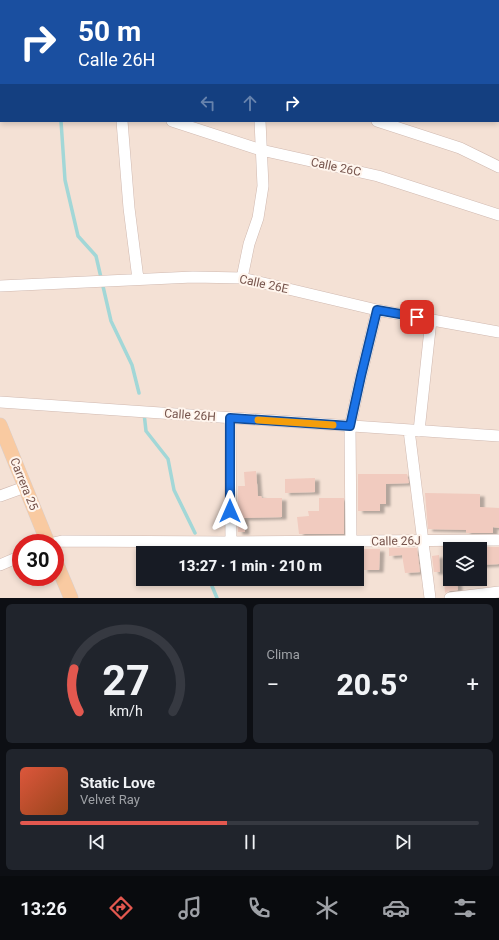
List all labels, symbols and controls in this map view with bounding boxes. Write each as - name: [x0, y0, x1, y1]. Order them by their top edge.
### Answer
- text: 50 m: [78, 15, 141, 48]
- icon: right: [12, 16, 64, 68]
- text: Calle 26H: [78, 49, 155, 70]
- icon: left: [197, 92, 219, 114]
- icon: ahead: [239, 92, 261, 114]
- icon: right: [281, 92, 303, 114]
- street label: Calle 26C: [310, 155, 362, 179]
- street label: Calle 26E: [238, 272, 290, 296]
- pin: [400, 300, 434, 334]
- icon: arrive: [406, 306, 428, 328]
- street label: Calle 26H: [164, 406, 216, 424]
- street label: Carrera 25: [7, 456, 41, 513]
- position arrow: [209, 490, 251, 532]
- speed limit sign: 30: [12, 534, 64, 586]
- street label: Calle 26J: [371, 534, 421, 548]
- map controls: [443, 542, 487, 586]
- button: layers: [443, 542, 487, 586]
- text: 13:27 · 1 min · 210 m: [178, 557, 322, 575]
- text: Clima: [267, 647, 300, 662]
- text: 27: [102, 655, 150, 704]
- text: 20.5°: [337, 667, 409, 702]
- text: −: [267, 672, 279, 697]
- text: +: [467, 672, 479, 697]
- text: km/h: [109, 702, 143, 718]
- text: Static Love: [80, 774, 155, 792]
- text: Velvet Ray: [80, 792, 140, 807]
- icon: previous: [86, 831, 108, 853]
- icon: pause: [239, 831, 261, 853]
- icon: next: [392, 831, 414, 853]
- icon: directions: [107, 894, 135, 922]
- icon: music: [176, 894, 204, 922]
- icon: phone: [245, 894, 273, 922]
- icon: climate: [313, 894, 341, 922]
- icon: car: [382, 894, 410, 922]
- icon: filters: [451, 894, 479, 922]
- text: 13:26: [20, 898, 67, 919]

